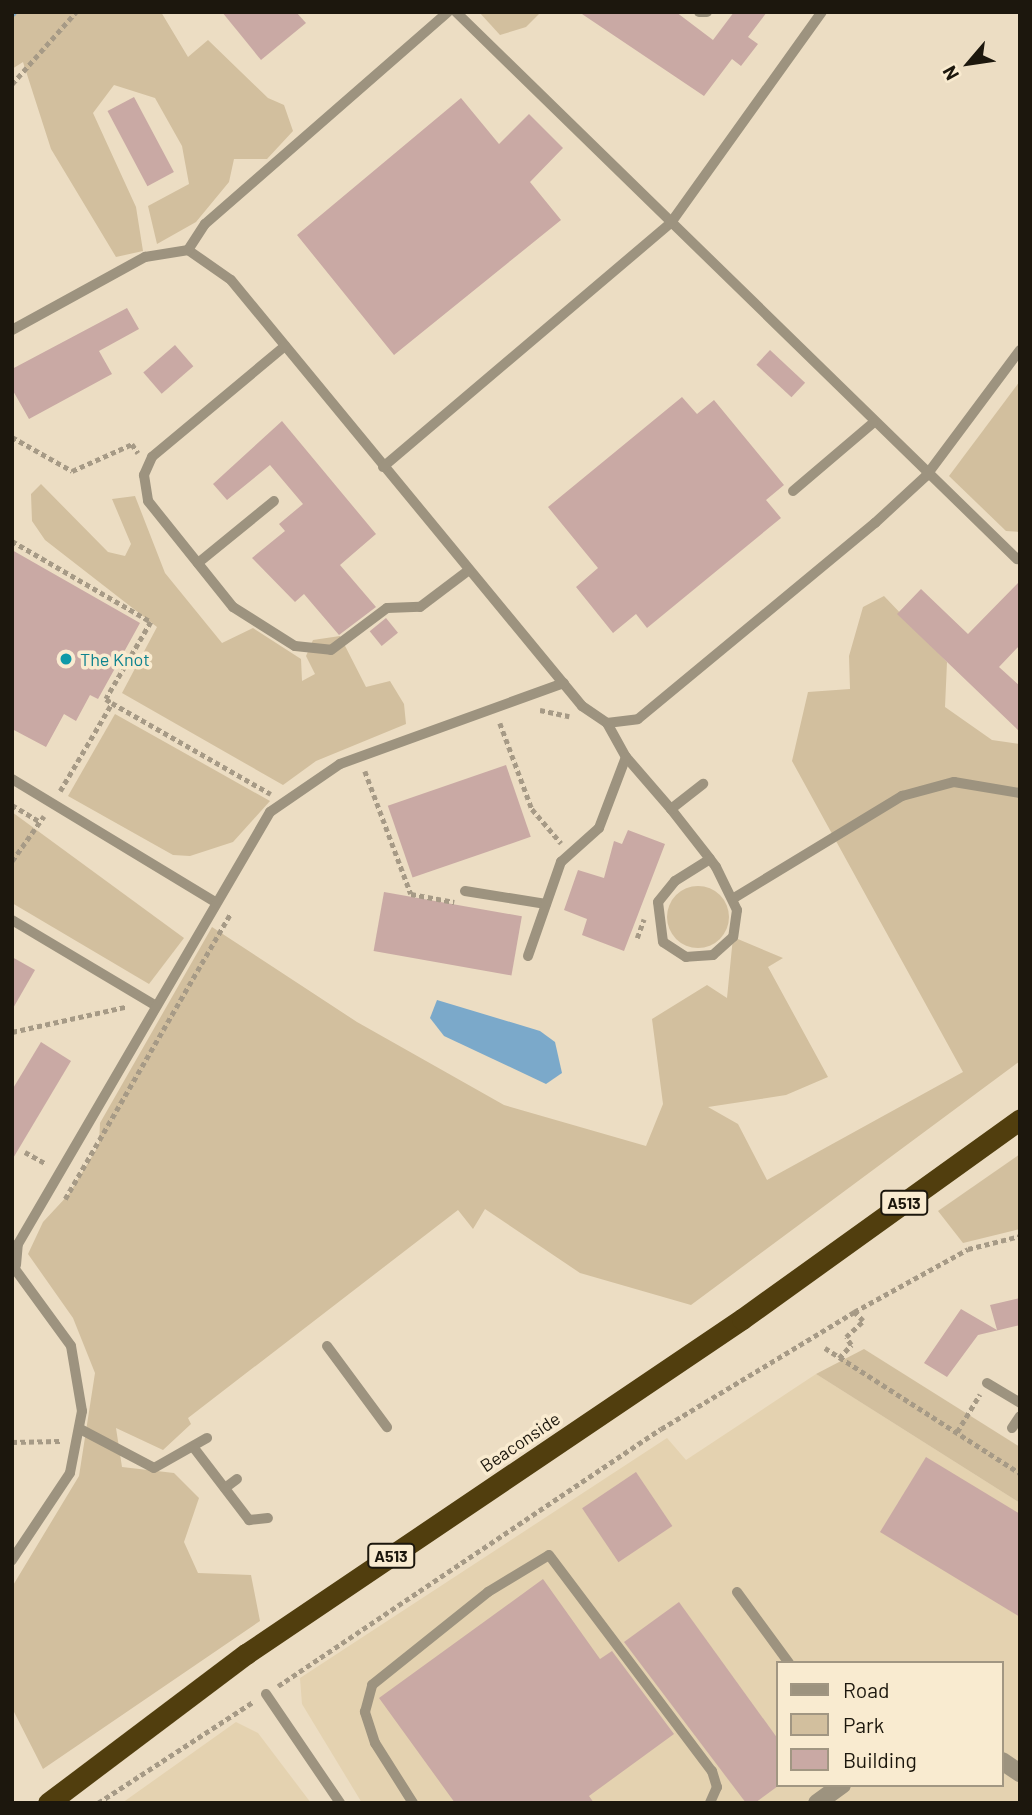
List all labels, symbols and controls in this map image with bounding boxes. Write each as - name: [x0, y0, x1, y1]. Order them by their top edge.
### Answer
- north arrow: [934, 28, 1004, 98]
- text: N: [937, 62, 963, 85]
- place label: The Knot: [80, 648, 150, 670]
- marker: The Knot: [58, 651, 74, 667]
- road number: A513: [880, 1190, 928, 1216]
- street label: Beaconside: [476, 1407, 564, 1477]
- road number: A513: [366, 1544, 416, 1568]
- legend: [776, 1661, 1004, 1787]
- text: Road: [843, 1677, 889, 1702]
- text: Park: [843, 1712, 884, 1737]
- text: Building: [843, 1747, 917, 1772]

